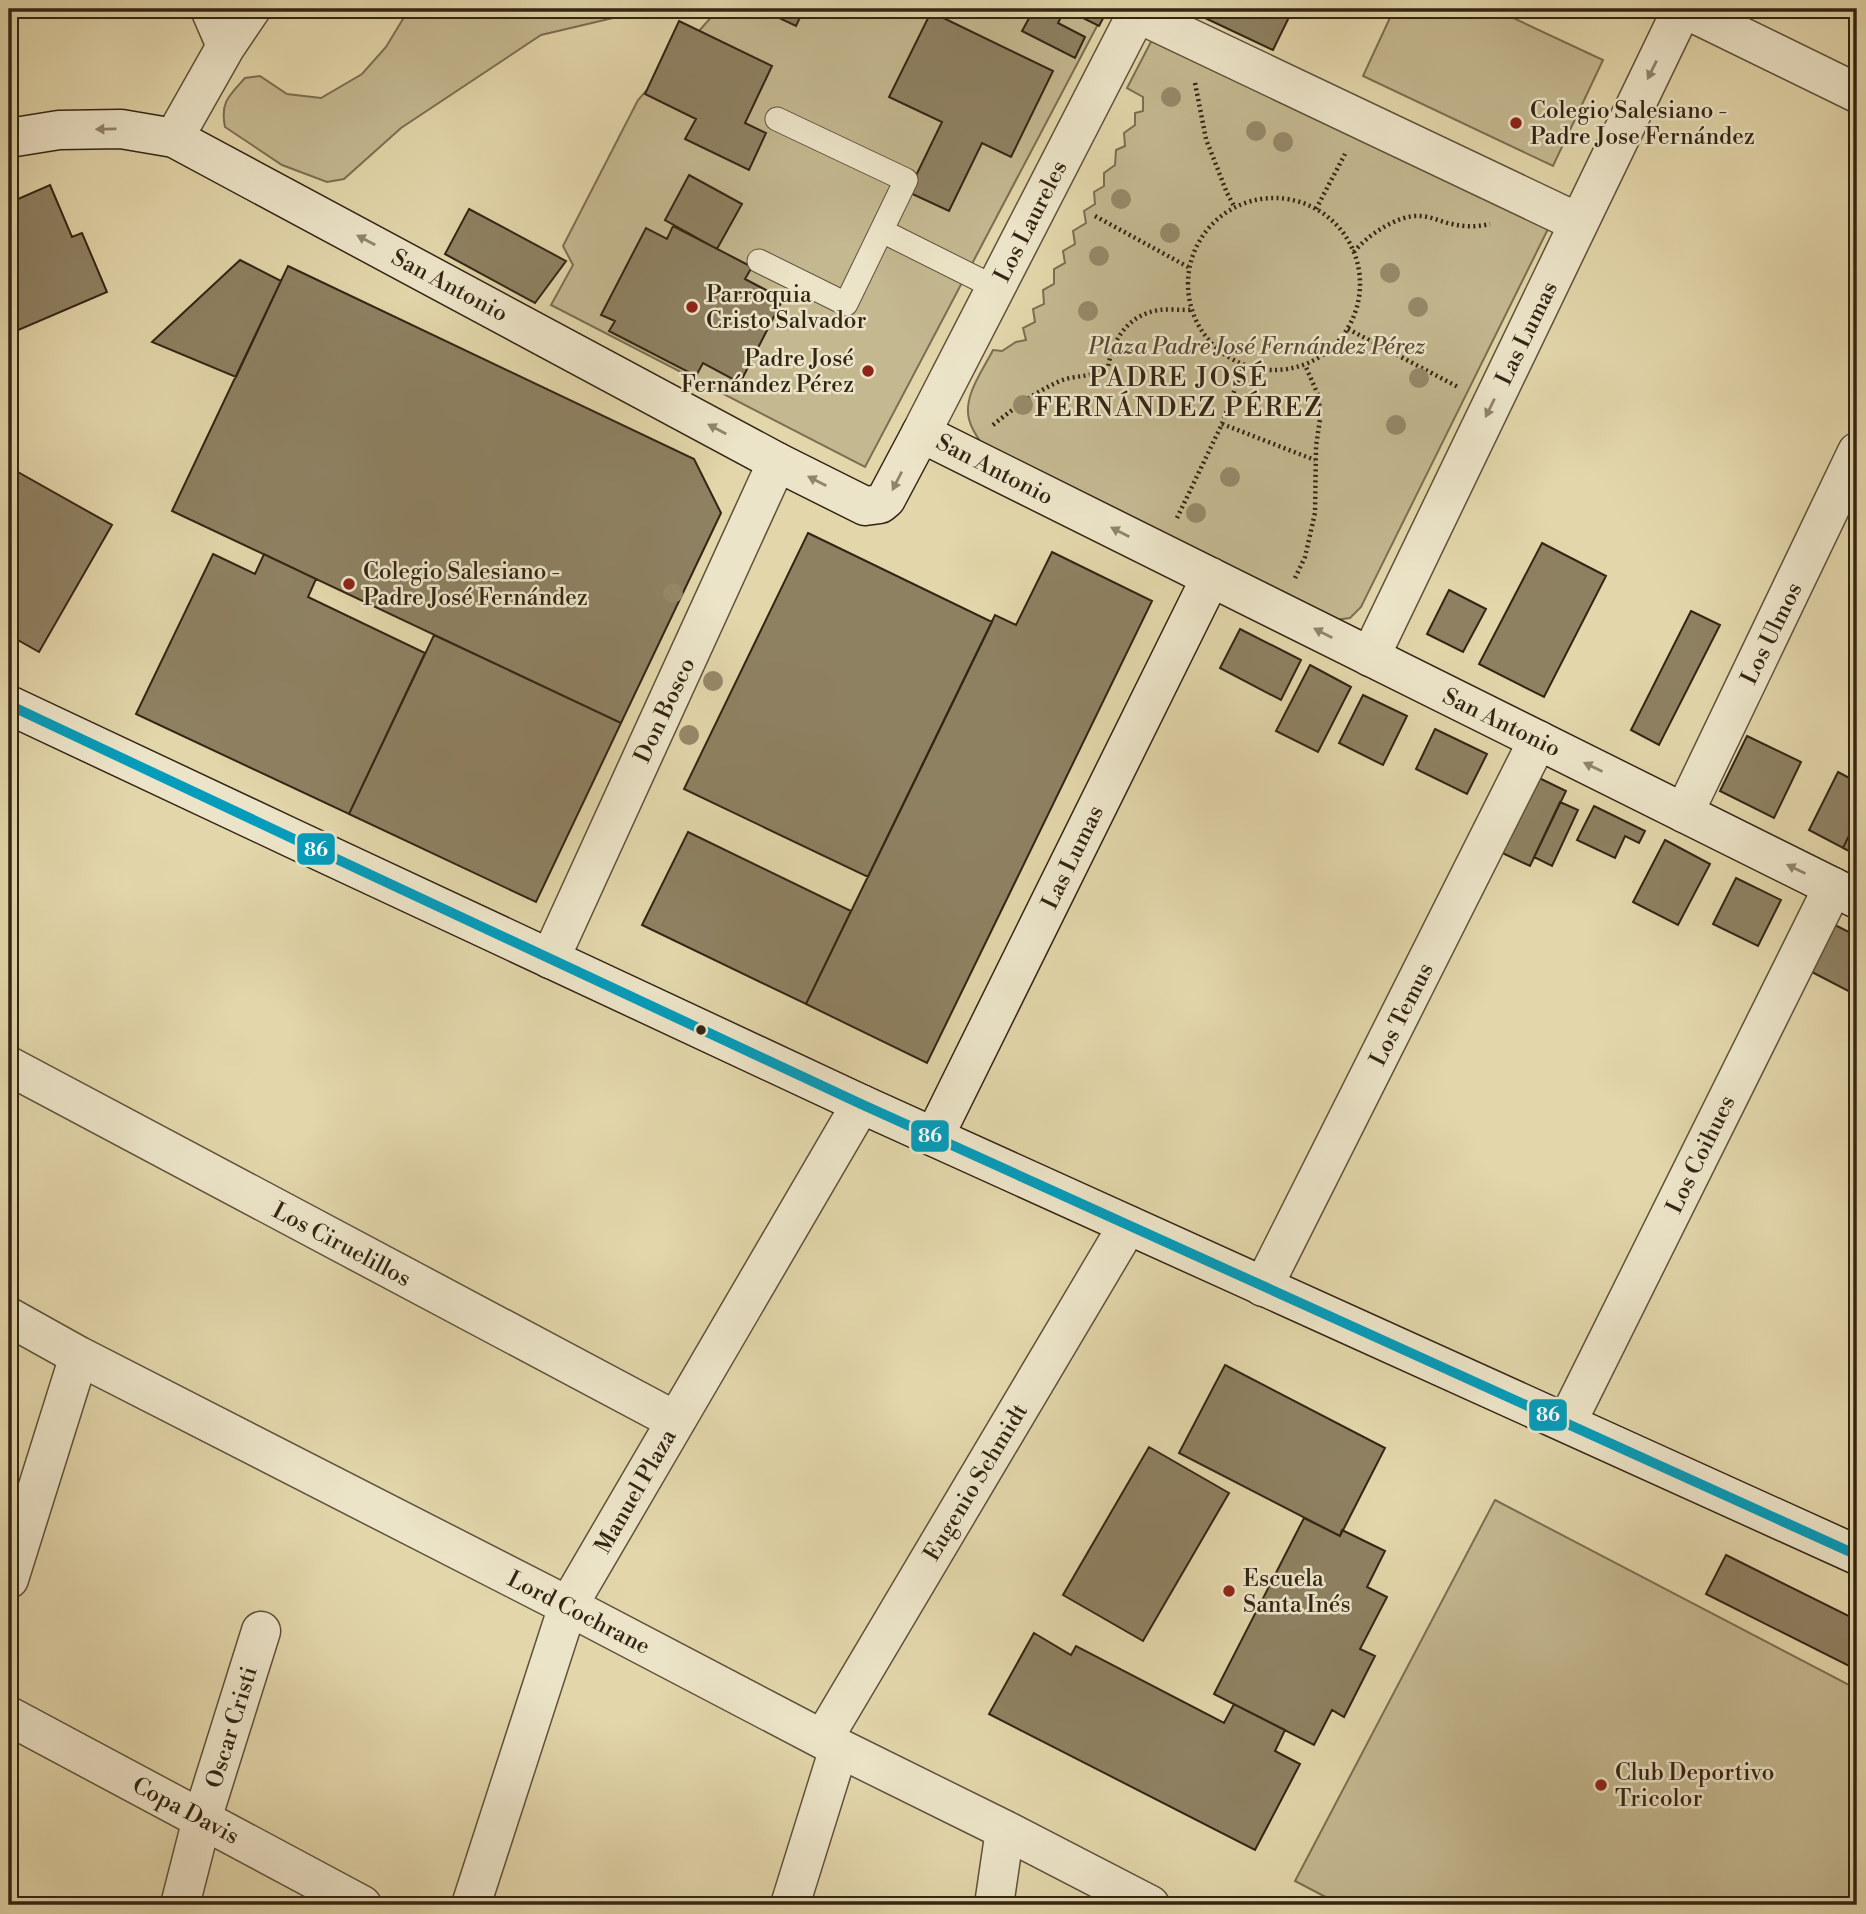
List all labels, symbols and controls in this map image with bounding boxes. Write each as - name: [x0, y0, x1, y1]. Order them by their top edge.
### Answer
- one-way arrow: [1647, 60, 1658, 80]
- place label: Colegio Salesiano - Padre Jose Fernández: [1530, 97, 1755, 151]
- marker: Colegio Salesiano - Padre Jose Fernández: [1508, 115, 1524, 131]
- one-way arrow: [95, 123, 117, 135]
- street label: Los Laureles: [988, 156, 1074, 287]
- one-way arrow: [356, 234, 376, 246]
- street label: San Antonio: [387, 244, 513, 328]
- street label: Las Lumas: [1490, 277, 1564, 390]
- place label: Parroquia Cristo Salvador: [706, 281, 866, 335]
- marker: Parroquia Cristo Salvador: [684, 299, 700, 315]
- park label: Plaza Padre José Fernández Pérez: [1087, 333, 1426, 361]
- place label: Padre José Fernández Pérez: [681, 345, 854, 399]
- district label: PADRE JOSÉ FERNÁNDEZ PÉREZ: [1035, 360, 1323, 424]
- marker: Padre José Fernández Pérez: [860, 363, 876, 379]
- one-way arrow: [1484, 398, 1496, 418]
- one-way arrow: [707, 423, 727, 435]
- street label: San Antonio: [931, 428, 1058, 511]
- one-way arrow: [891, 471, 902, 491]
- one-way arrow: [807, 476, 827, 487]
- one-way arrow: [1109, 526, 1129, 538]
- place label: Colegio Salesiano - Padre José Fernández: [363, 558, 588, 612]
- marker: Colegio Salesiano - Padre José Fernández: [341, 576, 357, 592]
- street label: Los Ulmos: [1735, 578, 1809, 689]
- one-way arrow: [1313, 627, 1333, 638]
- street label: Don Bosco: [628, 653, 701, 768]
- street label: San Antonio: [1438, 682, 1565, 763]
- one-way arrow: [1582, 762, 1602, 774]
- street label: Las Lumas: [1036, 801, 1110, 914]
- line badge: 86: [296, 832, 336, 866]
- text: 86: [304, 838, 328, 862]
- one-way arrow: [1786, 863, 1806, 874]
- street label: Los Temus: [1364, 958, 1440, 1071]
- unlabelled marker: [694, 1023, 708, 1037]
- street label: Los Coihues: [1660, 1091, 1741, 1218]
- line badge: 86: [910, 1119, 950, 1153]
- text: 86: [918, 1124, 942, 1148]
- street label: Los Ciruelillos: [268, 1197, 416, 1293]
- line badge: 86: [1528, 1398, 1568, 1432]
- street label: Eugenio Schmidt: [918, 1399, 1034, 1566]
- text: 86: [1536, 1403, 1560, 1427]
- street label: Manuel Plaza: [589, 1424, 683, 1559]
- street label: Lord Cochrane: [503, 1565, 655, 1661]
- place label: Escuela Santa Inés: [1243, 1565, 1351, 1619]
- marker: Escuela Santa Inés: [1221, 1583, 1237, 1599]
- street label: Oscar Cristi: [200, 1663, 264, 1792]
- place label: Club Deportivo Tricolor: [1615, 1759, 1774, 1813]
- street label: Copa Davis: [127, 1771, 244, 1851]
- marker: Club Deportivo Tricolor: [1593, 1777, 1609, 1793]

